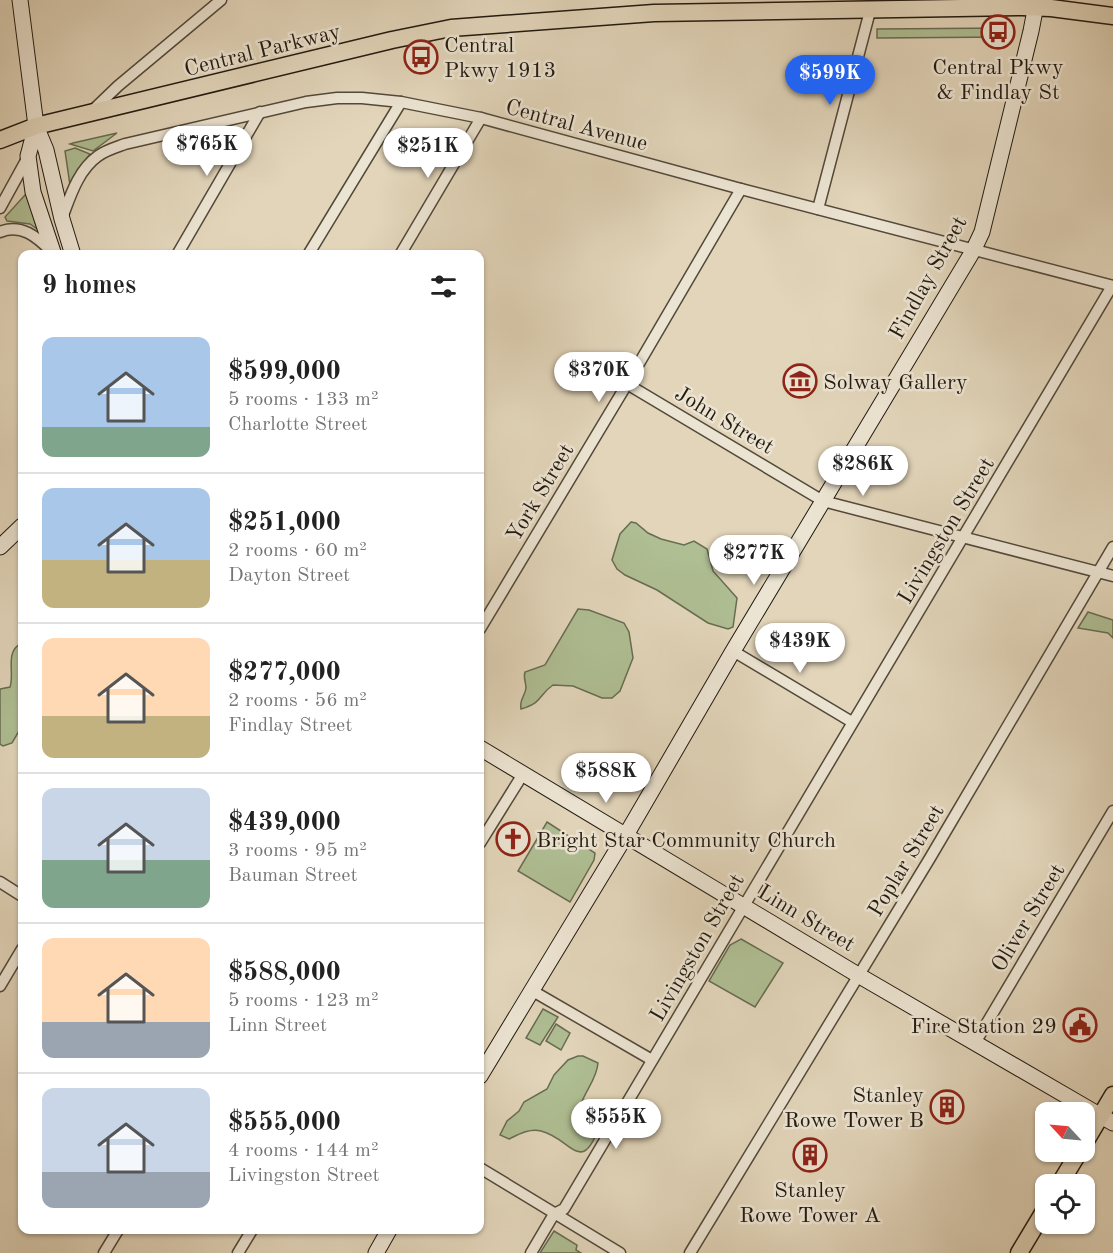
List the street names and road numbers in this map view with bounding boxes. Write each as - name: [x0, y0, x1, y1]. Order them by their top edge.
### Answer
- street label: Central Parkway: [182, 21, 343, 81]
- street label: Central Avenue: [503, 96, 650, 155]
- street label: Findlay Street: [886, 213, 972, 343]
- street label: John Street: [671, 383, 777, 459]
- street label: York Street: [503, 440, 579, 546]
- street label: Livingston Street: [894, 454, 999, 608]
- street label: Poplar Street: [865, 801, 949, 921]
- street label: Oliver Street: [988, 860, 1069, 976]
- street label: Livingston Street: [647, 870, 749, 1026]
- street label: Linn Street: [754, 881, 858, 956]

